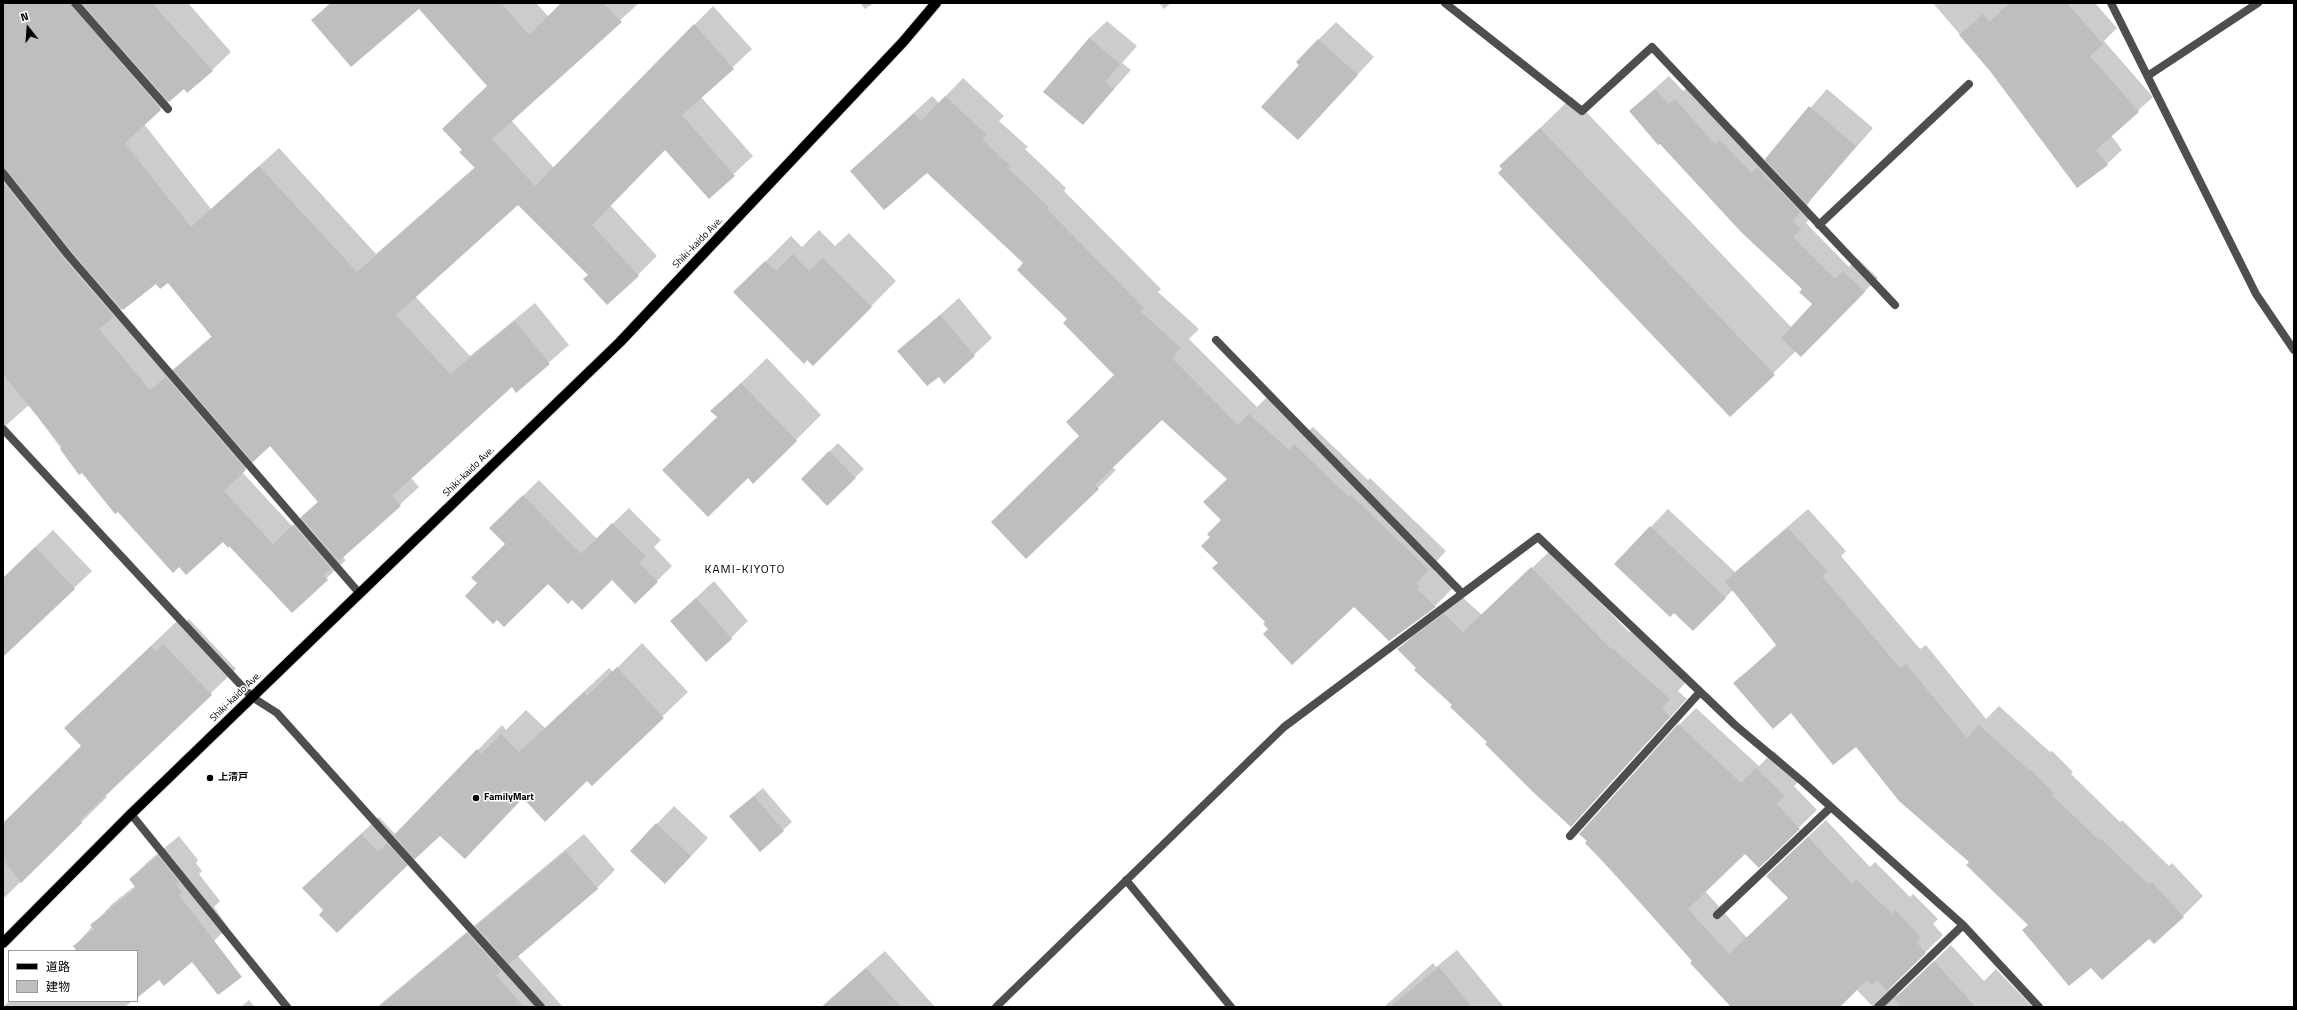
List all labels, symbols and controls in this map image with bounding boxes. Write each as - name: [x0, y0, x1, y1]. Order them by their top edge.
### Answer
- north arrow: [8, 8, 48, 48]
- text: N: [19, 8, 30, 25]
- street label: Shiki-kaido Ave.: [670, 215, 726, 271]
- street label: Shiki-kaido Ave.: [441, 444, 497, 500]
- district label: KAMI-KIYOTO: [705, 563, 785, 577]
- street label: Shiki-kaido Ave.: [208, 669, 264, 725]
- place label: 上清戸: [218, 772, 248, 784]
- marker: 上清戸: [205, 773, 215, 783]
- place label: FamilyMart: [484, 792, 534, 804]
- marker: FamilyMart: [471, 793, 481, 803]
- legend: [8, 950, 138, 1002]
- text: 道路: [46, 957, 70, 976]
- text: 建物: [46, 977, 70, 996]

